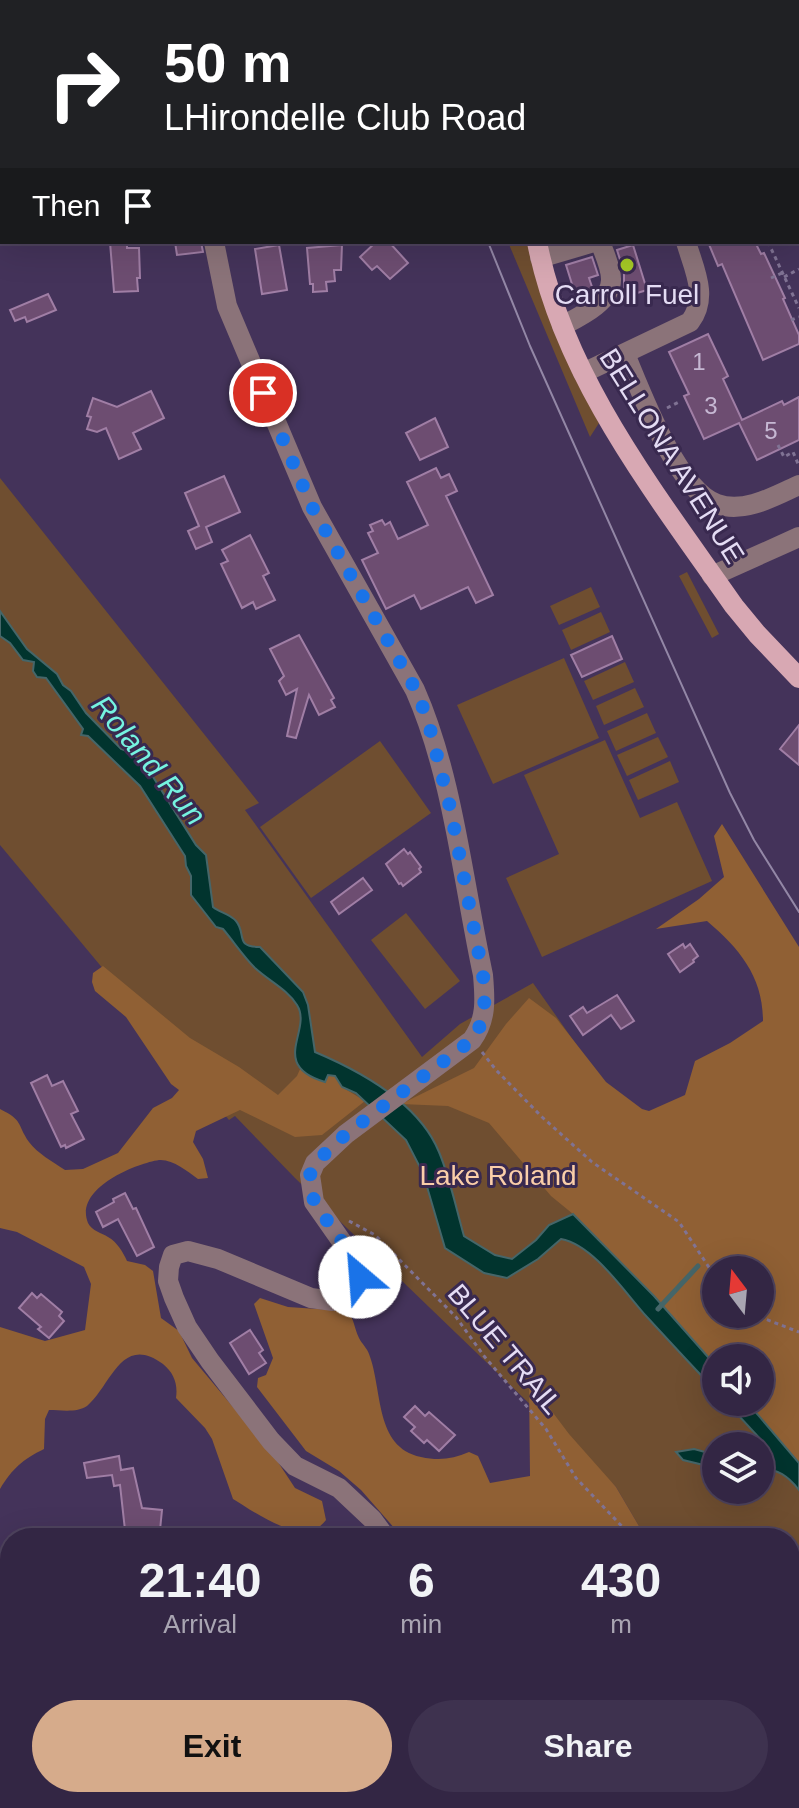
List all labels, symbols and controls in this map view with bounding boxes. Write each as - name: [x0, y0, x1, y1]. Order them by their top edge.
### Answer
- text: 50 m: [164, 31, 292, 94]
- icon: right: [32, 32, 136, 136]
- text: LHirondelle Club Road: [164, 97, 526, 138]
- icon: arrive: [116, 184, 160, 228]
- text: Then: [32, 189, 100, 222]
- marker: Carroll Fuel: [618, 256, 636, 274]
- place label: Carroll Fuel: [555, 279, 699, 310]
- street label: BELLONA AVENUE: [593, 343, 751, 569]
- house number: 1: [692, 348, 706, 375]
- pin: [229, 359, 297, 427]
- icon: arrive: [241, 371, 285, 415]
- house number: 3: [704, 392, 718, 419]
- house number: 5: [764, 417, 778, 444]
- water label: Roland Run: [85, 689, 213, 831]
- park label: Lake Roland: [419, 1160, 577, 1191]
- position arrow: [318, 1235, 402, 1319]
- north arrow: [702, 1256, 774, 1328]
- map controls: [702, 1256, 774, 1504]
- street label: BLUE TRAIL: [442, 1278, 568, 1420]
- button: sound: [702, 1344, 774, 1416]
- button: layers: [702, 1432, 774, 1504]
- text: 21:40: [139, 1554, 262, 1607]
- text: 6: [408, 1554, 435, 1607]
- text: 430: [581, 1554, 661, 1607]
- text: Arrival: [163, 1609, 237, 1639]
- text: min: [400, 1609, 442, 1639]
- text: m: [610, 1609, 632, 1639]
- button: Exit: [32, 1700, 392, 1792]
- button: Share: [408, 1700, 768, 1792]

